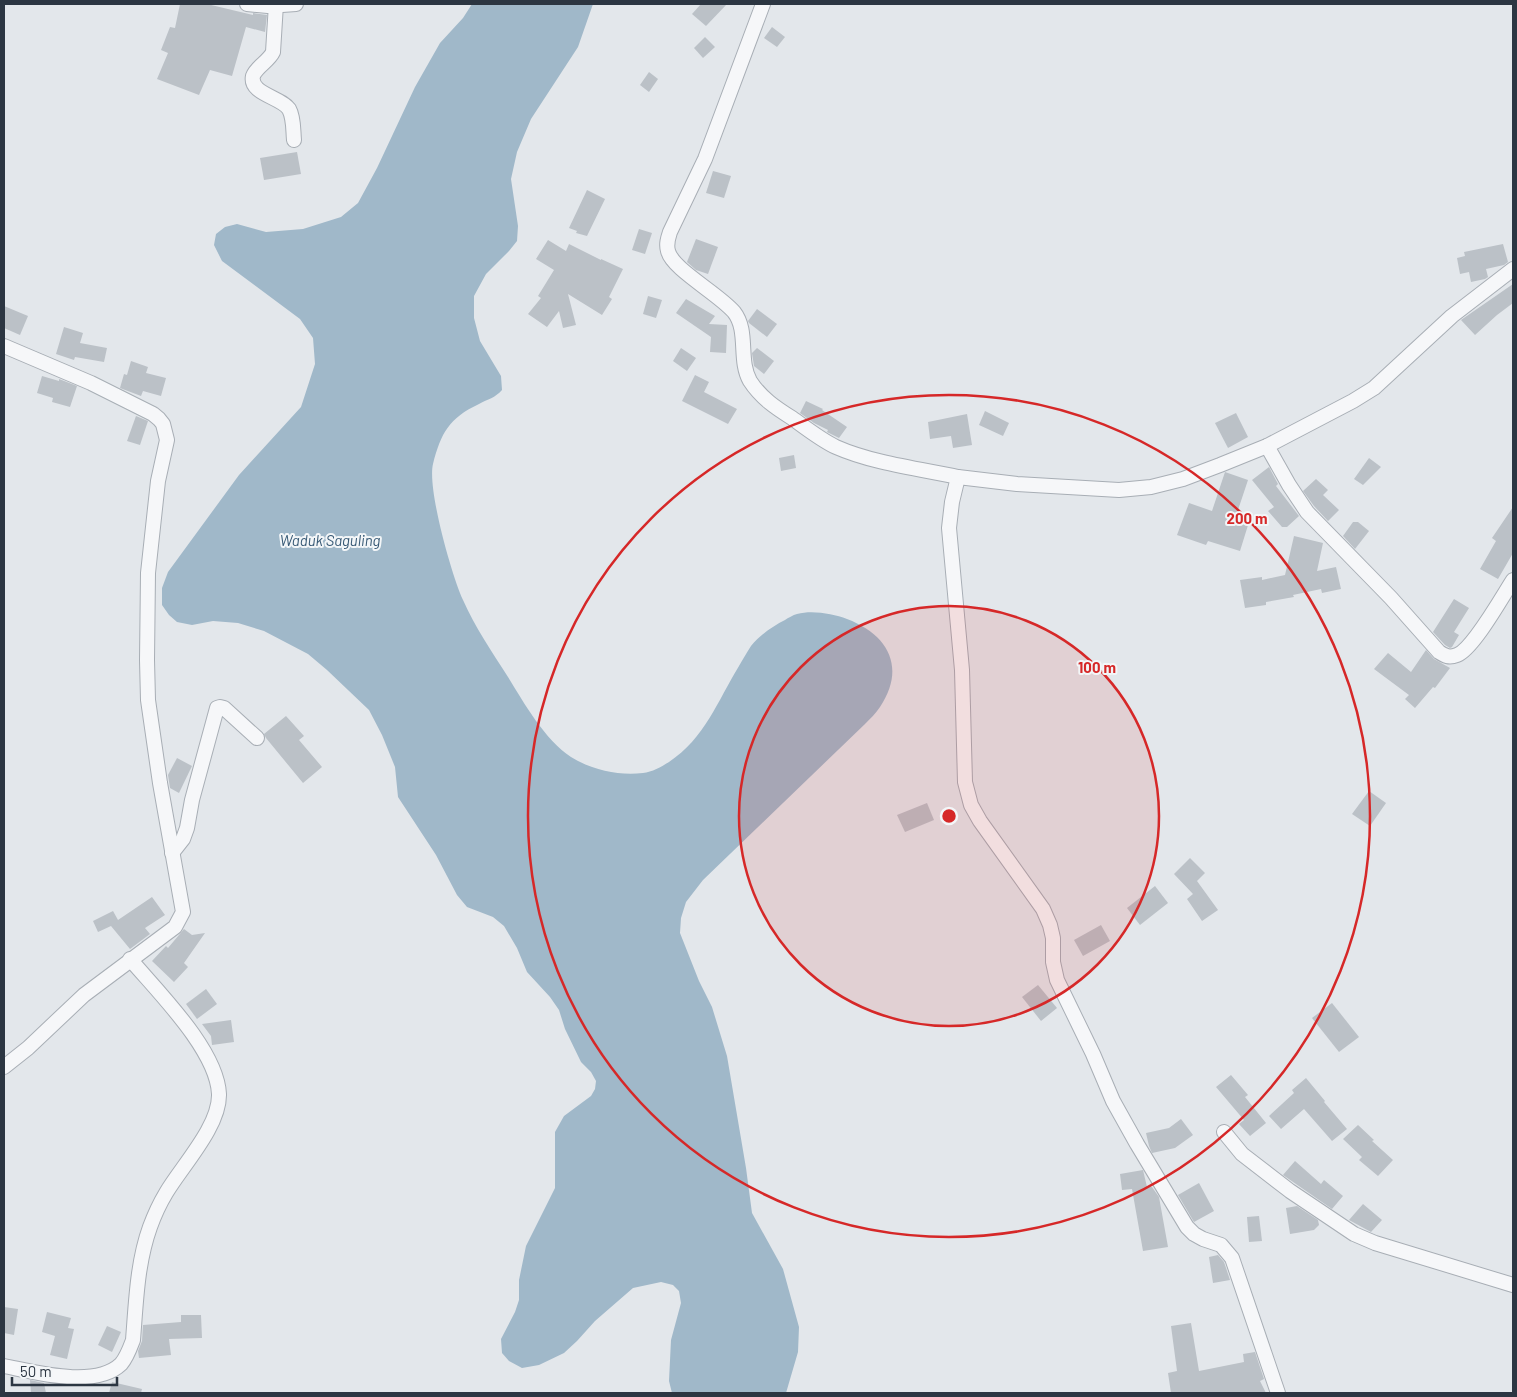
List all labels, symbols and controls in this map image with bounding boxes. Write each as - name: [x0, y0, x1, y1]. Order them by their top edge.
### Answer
- text: 200 m: [1226, 509, 1268, 527]
- water label: Waduk Saguling: [280, 531, 381, 549]
- text: 100 m: [1078, 658, 1116, 676]
- centre of rings: [940, 807, 958, 825]
- scale bar: [12, 1354, 118, 1386]
- text: 50 m: [20, 1362, 52, 1380]

